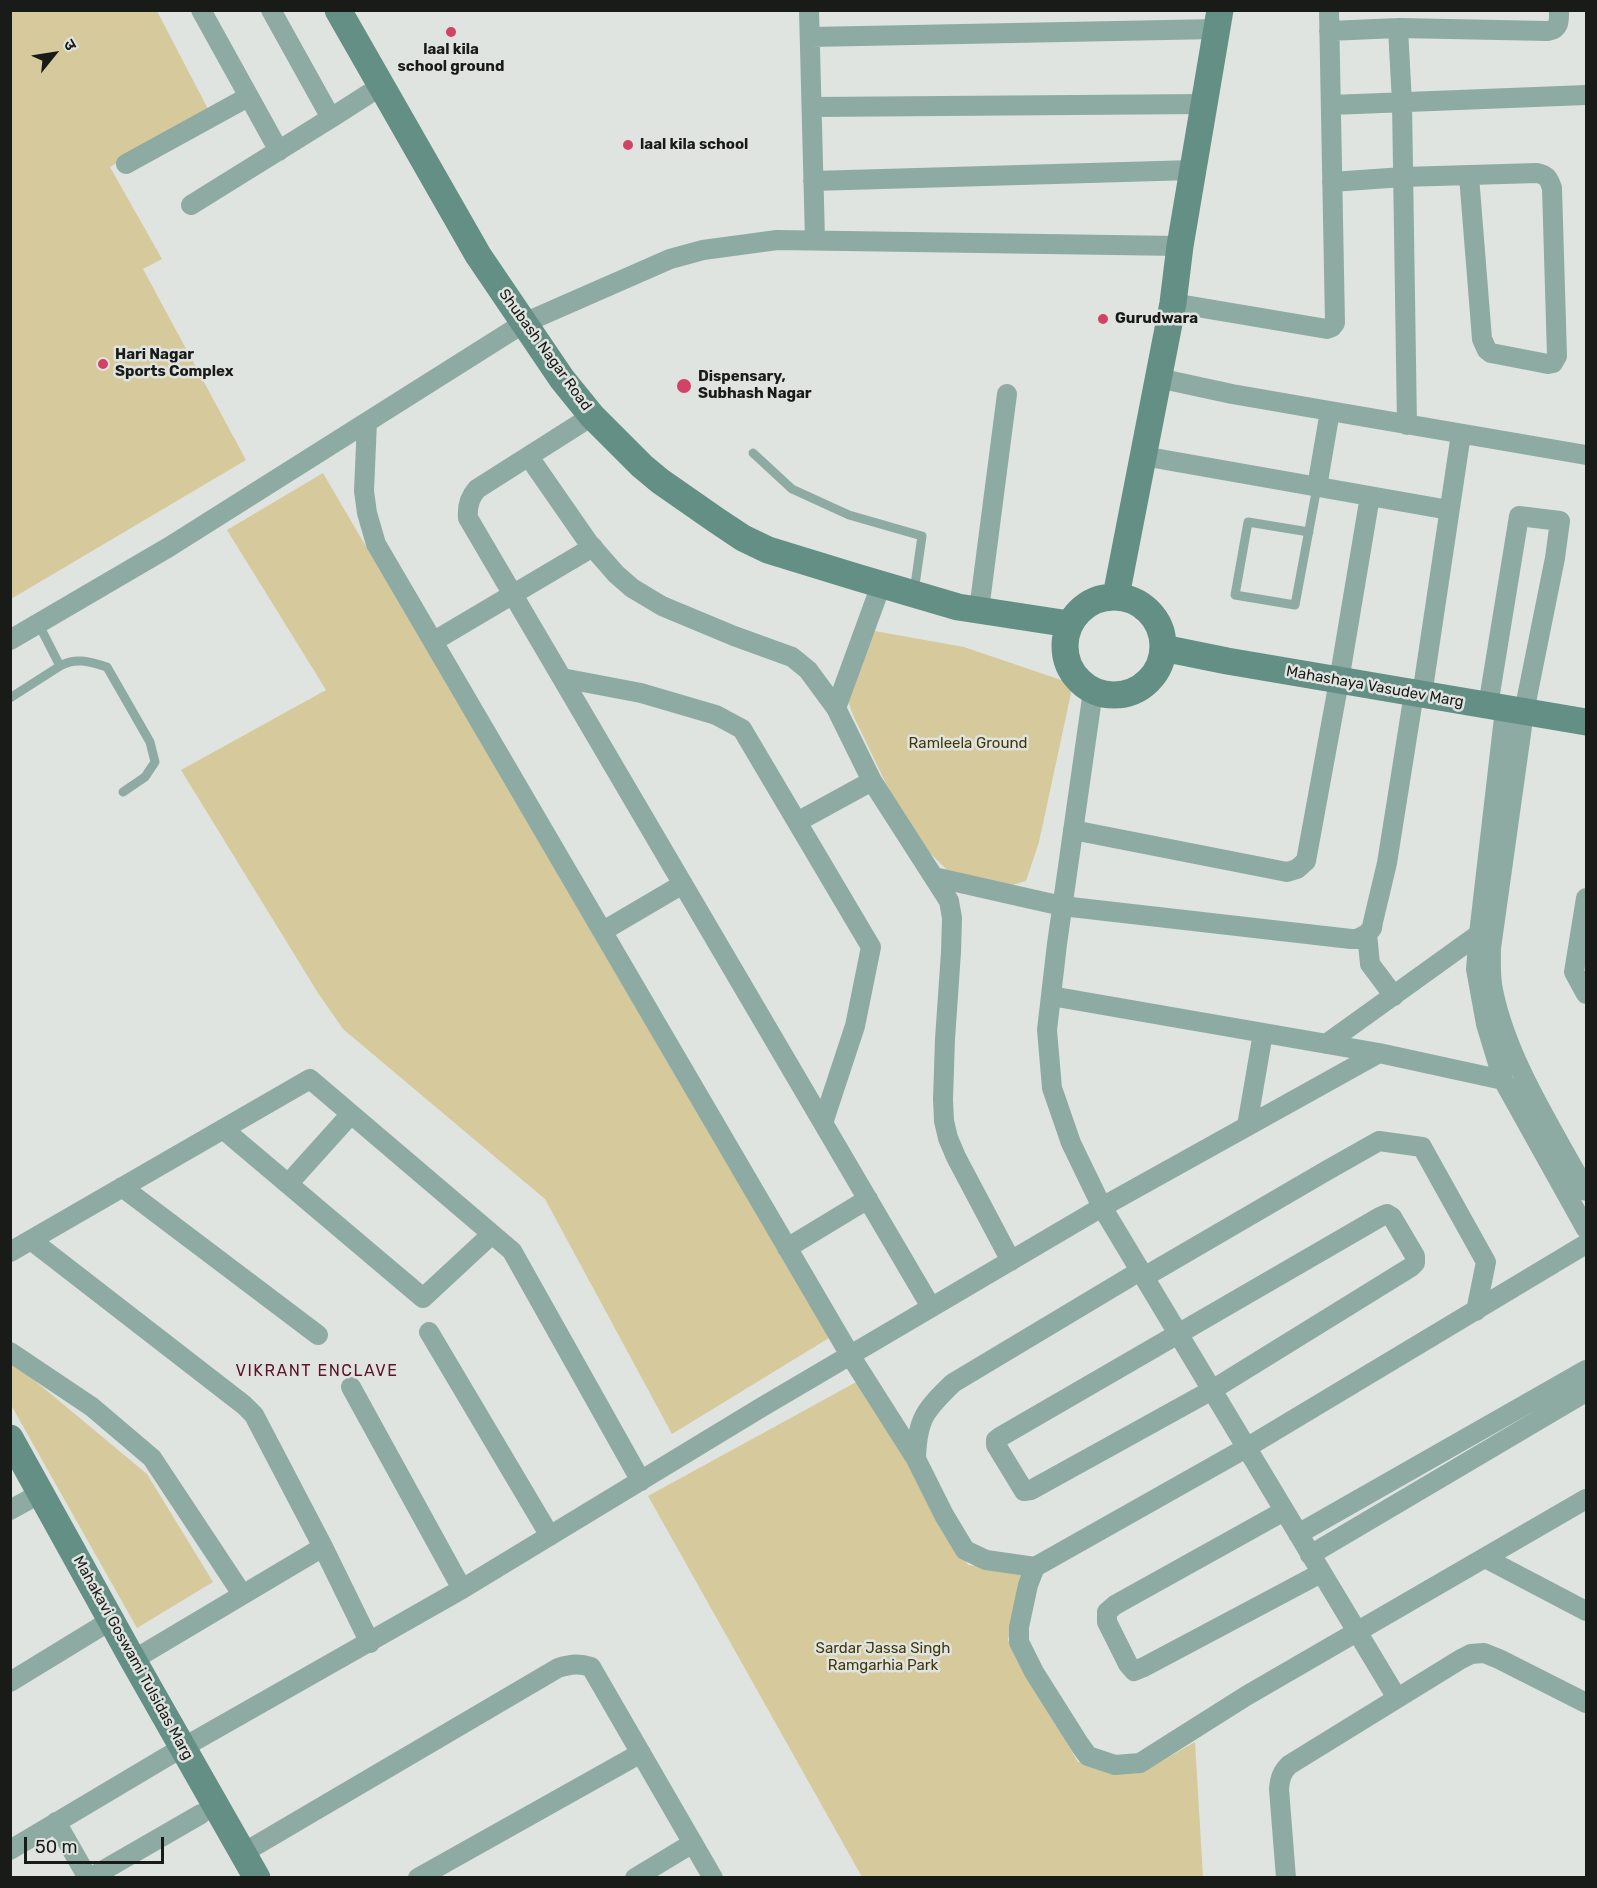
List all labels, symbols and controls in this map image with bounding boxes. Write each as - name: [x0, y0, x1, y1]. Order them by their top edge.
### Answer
- north arrow: [24, 24, 84, 84]
- marker: laal kila school ground: [444, 25, 458, 39]
- text: उ: [59, 36, 81, 54]
- place label: laal kila school ground: [398, 41, 504, 76]
- place label: laal kila school: [640, 136, 748, 154]
- marker: laal kila school: [621, 138, 635, 152]
- street label: Shubash Nagar Road: [495, 286, 595, 414]
- place label: Gurudwara: [1115, 310, 1198, 328]
- marker: Gurudwara: [1096, 312, 1110, 326]
- place label: Hari Nagar Sports Complex: [115, 346, 234, 381]
- marker: Hari Nagar Sports Complex: [96, 357, 110, 371]
- place label: Dispensary, Subhash Nagar: [698, 368, 812, 403]
- marker: Dispensary, Subhash Nagar: [675, 377, 693, 395]
- street label: Mahashaya Vasudev Marg: [1285, 662, 1465, 712]
- park label: Ramleela Ground: [909, 735, 1027, 753]
- district label: VIKRANT ENCLAVE: [235, 1361, 399, 1381]
- street label: Mahakavi Goswami Tulsidas Marg: [69, 1553, 197, 1763]
- park label: Sardar Jassa Singh Ramgarhia Park: [816, 1640, 950, 1675]
- scale bar: [27, 1825, 166, 1863]
- text: 50 m: [35, 1836, 78, 1858]

